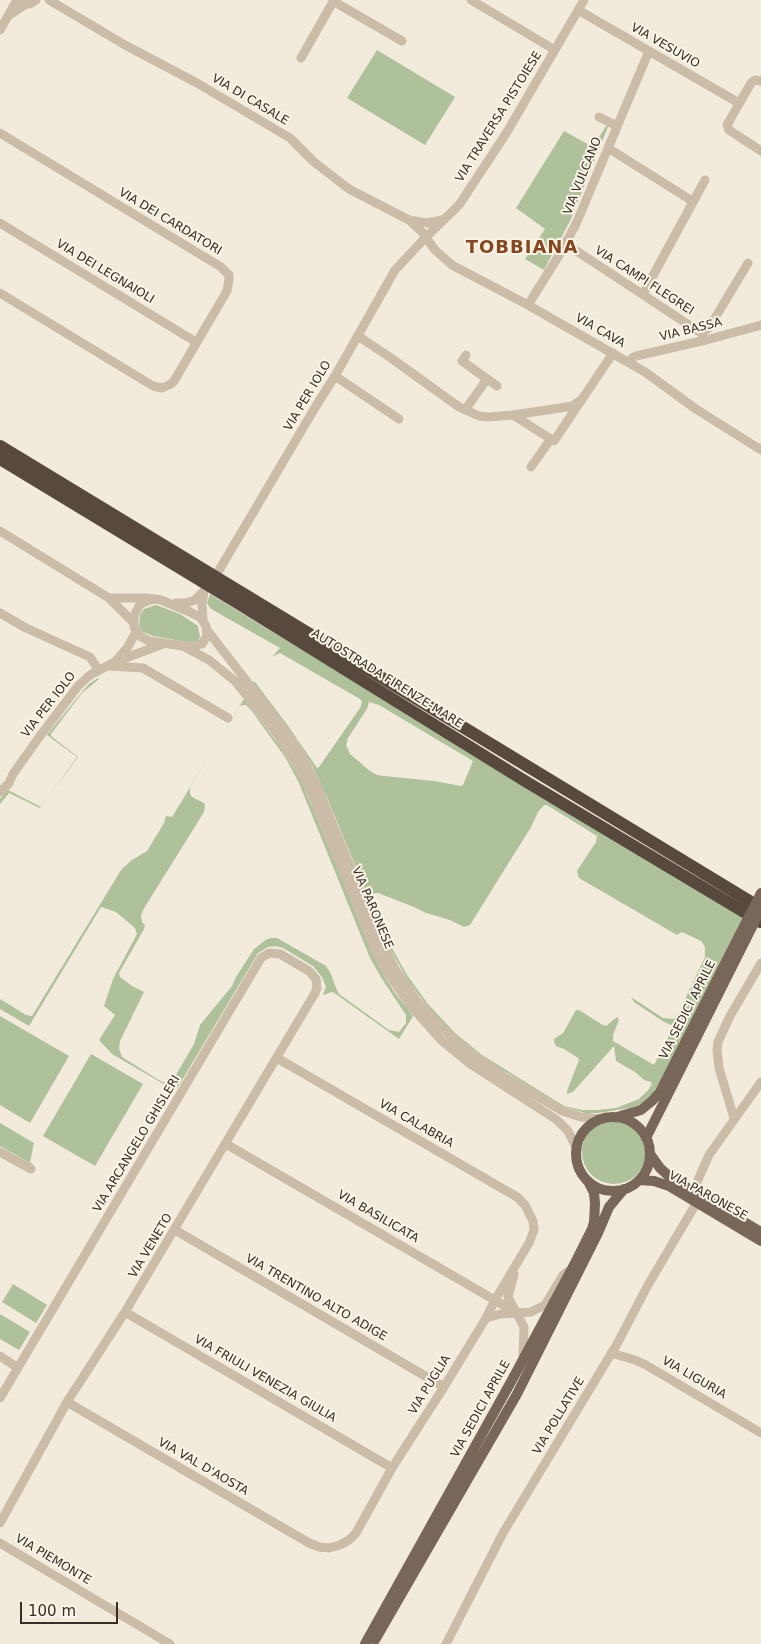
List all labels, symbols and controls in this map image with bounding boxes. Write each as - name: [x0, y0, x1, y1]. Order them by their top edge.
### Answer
- street label: VIA VESUVIO: [628, 20, 702, 72]
- street label: VIA TRAVERSA PISTOIESE: [453, 49, 545, 185]
- street label: VIA DI CASALE: [209, 71, 291, 129]
- street label: VIA VULCANO: [561, 135, 605, 217]
- street label: VIA DEI CARDATORI: [116, 185, 224, 259]
- street label: VIA DEI LEGNAIOLI: [53, 237, 157, 307]
- district label: TOBBIANA: [465, 237, 579, 259]
- street label: VIA CAMPI FLEGREI: [592, 244, 696, 318]
- street label: VIA CAVA: [572, 311, 628, 351]
- street label: VIA BASSA: [658, 315, 724, 345]
- street label: VIA PER IOLO: [281, 358, 335, 434]
- street label: AUTOSTRADA FIRENZE-MARE: [309, 626, 465, 732]
- street label: VIA PER IOLO: [19, 669, 79, 741]
- street label: VIA PARONESE: [348, 865, 396, 951]
- street label: VIA SEDICI APRILE: [657, 958, 719, 1062]
- street label: VIA ARCANGELO GHISLERI: [90, 1073, 184, 1215]
- street label: VIA CALABRIA: [376, 1097, 456, 1151]
- street label: VIA PARONESE: [666, 1168, 750, 1224]
- street label: VIA BASILICATA: [335, 1188, 421, 1246]
- street label: VIA VENETO: [126, 1211, 176, 1281]
- street label: VIA TRENTINO ALTO ADIGE: [243, 1252, 389, 1344]
- street label: VIA FRIULI VENEZIA GIULIA: [191, 1332, 339, 1426]
- street label: VIA PUGLIA: [406, 1353, 454, 1417]
- street label: VIA LIGURIA: [659, 1354, 729, 1402]
- street label: VIA SEDICI APRILE: [448, 1358, 514, 1460]
- street label: VIA POLLATIVE: [530, 1375, 588, 1457]
- street label: VIA VAL D'AOSTA: [155, 1435, 251, 1499]
- street label: VIA PIEMONTE: [13, 1532, 93, 1588]
- scale bar: [22, 1592, 120, 1624]
- text: 100 m: [28, 1602, 76, 1620]

